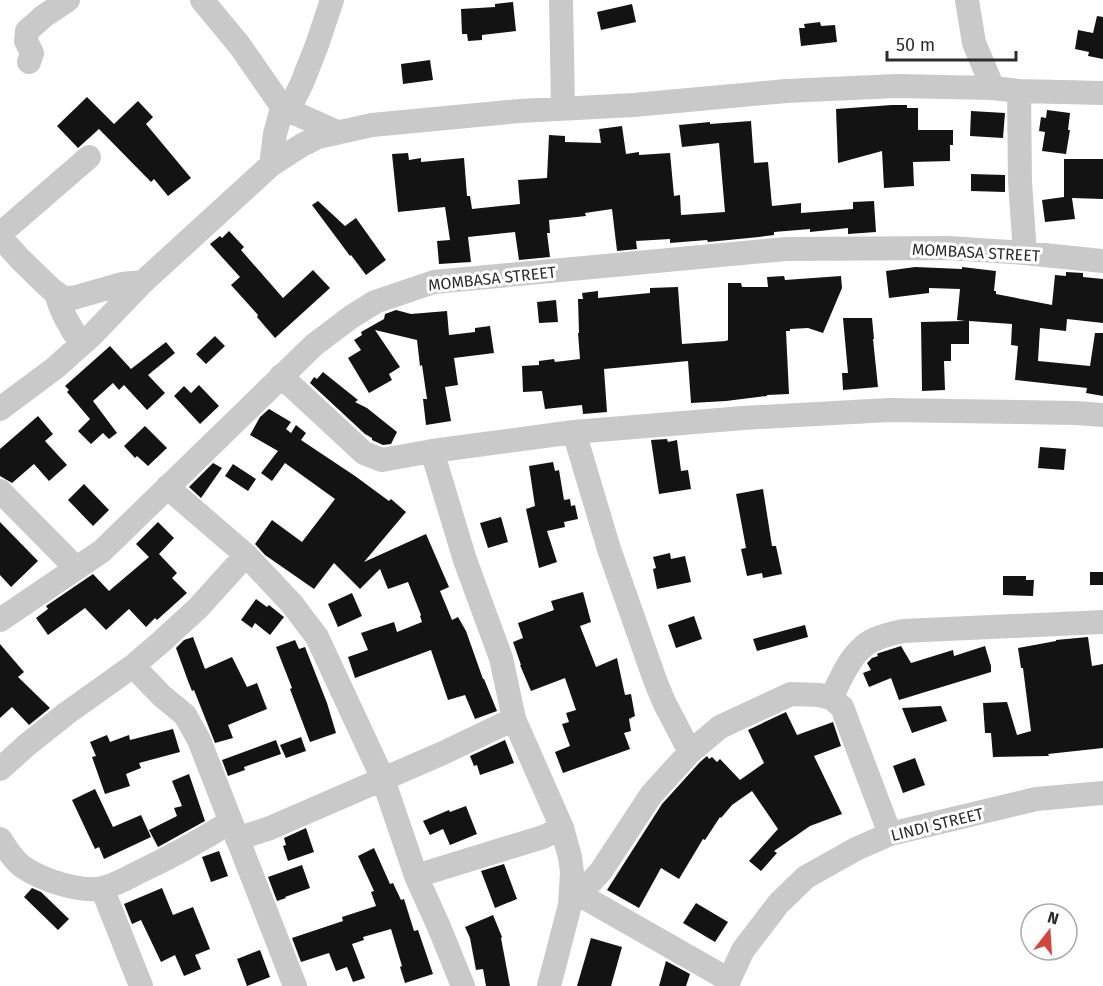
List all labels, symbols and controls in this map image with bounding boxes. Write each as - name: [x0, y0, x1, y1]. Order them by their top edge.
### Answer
- scale bar: [887, 24, 1016, 62]
- text: 50 m: [896, 34, 935, 56]
- street label: MOMBASA STREET: [911, 240, 1041, 265]
- street label: MOMBASA STREET: [427, 262, 558, 295]
- street label: LINDI STREET: [889, 804, 986, 845]
- north arrow: [1019, 902, 1079, 962]
- text: N: [1045, 907, 1061, 929]

